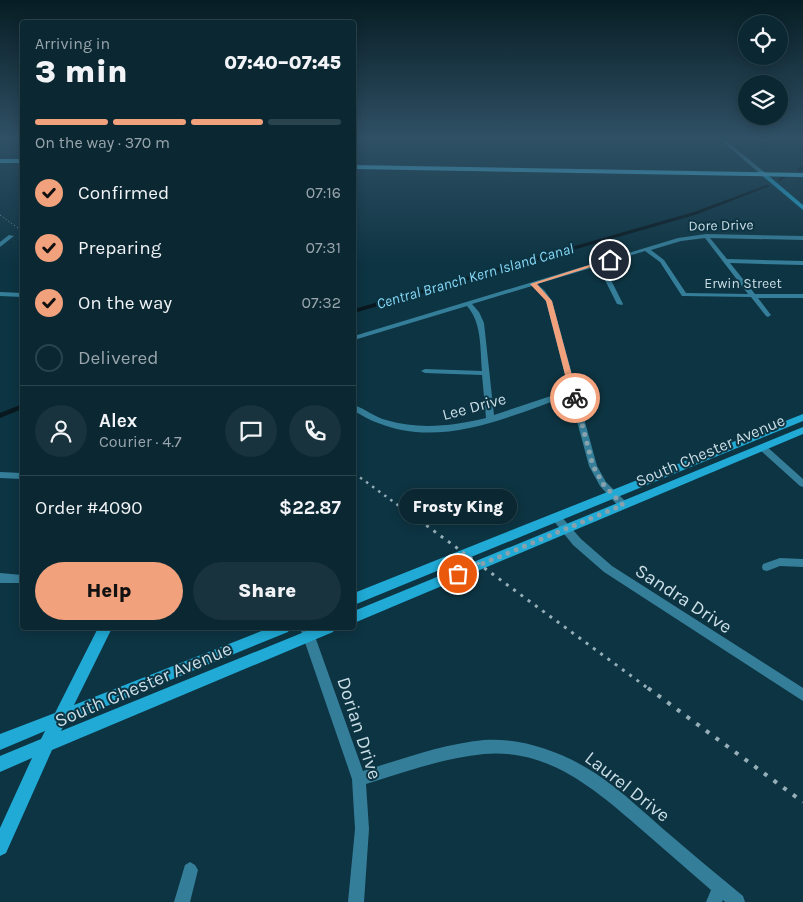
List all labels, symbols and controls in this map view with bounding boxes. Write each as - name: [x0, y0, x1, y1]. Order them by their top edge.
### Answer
- map controls: [738, 15, 788, 125]
- button: locate: [738, 15, 788, 65]
- text: Arriving in: [35, 34, 110, 53]
- text: 07:40–07:45: [224, 52, 341, 74]
- text: 3 min: [35, 53, 128, 90]
- button: layers: [738, 75, 788, 125]
- text: On the way · 370 m: [35, 133, 170, 152]
- icon: check: [35, 179, 63, 207]
- text: Confirmed: [78, 182, 169, 204]
- text: 07:16: [306, 183, 341, 202]
- street label: Dore Drive: [688, 216, 754, 235]
- icon: check: [35, 234, 63, 262]
- text: Preparing: [78, 237, 161, 259]
- text: 07:31: [306, 238, 341, 257]
- water label: Central Branch Kern Island Canal: [374, 239, 576, 313]
- pin: [589, 239, 631, 281]
- icon: home: [596, 246, 624, 274]
- street label: Erwin Street: [704, 275, 782, 292]
- icon: check: [35, 289, 63, 317]
- text: On the way: [78, 292, 172, 314]
- text: 07:32: [302, 293, 341, 312]
- text: Delivered: [78, 347, 158, 369]
- courier: [550, 373, 600, 423]
- icon: bike: [561, 384, 589, 412]
- street label: Lee Drive: [440, 389, 508, 424]
- button: person: [35, 405, 87, 457]
- button: chat: [225, 405, 277, 457]
- button: phone: [289, 405, 341, 457]
- text: Alex: [99, 410, 137, 432]
- street label: South Chester Avenue: [633, 410, 788, 490]
- text: Courier · 4.7: [99, 432, 182, 451]
- callout: Frosty King: [399, 489, 517, 524]
- text: Order #4090: [35, 497, 143, 519]
- text: $22.87: [279, 497, 341, 519]
- text: Frosty King: [413, 497, 503, 516]
- pin: [437, 553, 479, 595]
- street label: Sandra Drive: [631, 559, 736, 638]
- icon: bag: [444, 560, 472, 588]
- button: Help: [35, 562, 183, 620]
- button: Share: [193, 562, 341, 620]
- street label: South Chester Avenue: [52, 638, 235, 732]
- street label: Dorian Drive: [332, 674, 386, 782]
- street label: Laurel Drive: [581, 747, 674, 827]

